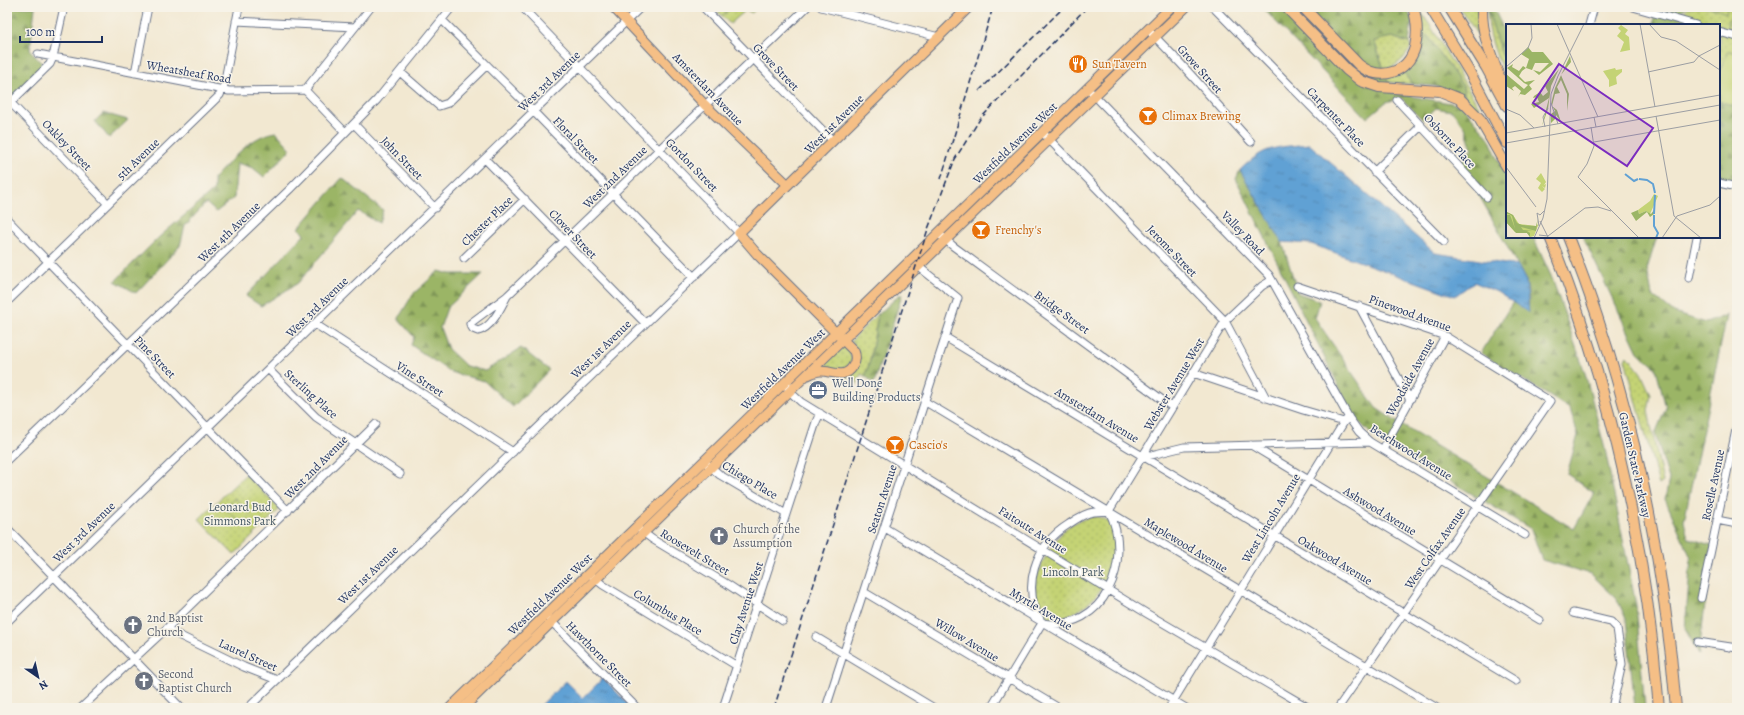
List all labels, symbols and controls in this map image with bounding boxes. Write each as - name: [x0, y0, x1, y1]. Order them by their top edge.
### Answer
- scale bar: [20, 18, 102, 44]
- text: 100 m: [26, 24, 55, 40]
- inset map: [1506, 24, 1720, 238]
- street label: Grove Street: [749, 40, 803, 94]
- street label: Grove Street: [1174, 41, 1226, 97]
- street label: West 3rd Avenue: [514, 47, 584, 116]
- street label: Amsterdam Avenue: [668, 48, 747, 129]
- restaurant icon: Sun Tavern: [1067, 53, 1089, 75]
- street label: Wheatsheaf Road: [144, 56, 233, 87]
- place label: Sun Tavern: [1092, 56, 1147, 72]
- street label: Carpenter Place: [1303, 83, 1369, 151]
- street label: West 1st Avenue: [800, 91, 867, 158]
- street label: Westfield Avenue West: [969, 99, 1061, 188]
- bar icon: Climax Brewing: [1137, 105, 1159, 127]
- place label: Climax Brewing: [1162, 108, 1241, 124]
- street label: Osborne Place: [1420, 110, 1480, 172]
- street label: Floral Street: [549, 113, 603, 167]
- street label: Oakley Street: [39, 116, 95, 174]
- street label: John Street: [377, 133, 427, 183]
- street label: 5th Avenue: [113, 135, 163, 183]
- street label: Gordon Street: [662, 135, 722, 195]
- street label: West 2nd Avenue: [579, 142, 651, 213]
- street label: Chester Place: [458, 192, 516, 250]
- street label: West 4th Avenue: [194, 198, 264, 266]
- street label: Clover Street: [545, 206, 601, 262]
- street label: Valley Road: [1217, 207, 1269, 259]
- bar icon: Frenchy's: [970, 219, 992, 241]
- place label: Frenchy's: [995, 222, 1042, 238]
- street label: Jerome Street: [1143, 222, 1201, 281]
- street label: West 3rd Avenue: [282, 273, 352, 342]
- street label: Bridge Street: [1031, 286, 1093, 338]
- street label: Pinewood Avenue: [1367, 291, 1453, 335]
- street label: West 1st Avenue: [567, 316, 635, 382]
- street label: Westfield Avenue West: [737, 325, 829, 414]
- street label: Pine Street: [131, 332, 179, 382]
- street label: Webster Avenue West: [1139, 335, 1208, 434]
- street label: Woodside Avenue: [1381, 335, 1438, 420]
- street label: Vine Street: [392, 357, 447, 400]
- street label: Sterling Place: [281, 366, 341, 422]
- place label: Well Done Building Products: [831, 375, 921, 405]
- office icon: Well Done Building Products: [807, 379, 829, 401]
- street label: Amsterdam Avenue: [1051, 383, 1142, 446]
- street label: Garden State Parkway: [1615, 411, 1655, 520]
- street label: Beachwood Avenue: [1367, 420, 1455, 484]
- street label: West 2nd Avenue: [280, 432, 351, 503]
- bar icon: Cascio's: [884, 434, 906, 456]
- place label: Cascio's: [909, 437, 948, 453]
- street label: Roselle Avenue: [1698, 448, 1728, 522]
- street label: Chiego Place: [719, 457, 781, 503]
- street label: Seaton Avenue: [863, 462, 901, 536]
- street label: West Lincoln Avenue: [1238, 470, 1304, 566]
- street label: Ashwood Avenue: [1340, 482, 1420, 539]
- street label: West 3rd Avenue: [49, 498, 119, 567]
- park label: Leonard Bud Simmons Park: [204, 499, 276, 529]
- street label: Faitoute Avenue: [995, 502, 1071, 558]
- street label: West Colfax Avenue: [1400, 504, 1469, 593]
- street label: Maplewood Avenue: [1141, 514, 1231, 576]
- place label: Church of the Assumption: [732, 521, 800, 551]
- street label: Roosevelt Street: [657, 525, 733, 579]
- church icon: Church of the Assumption: [708, 525, 730, 547]
- street label: Oakwood Avenue: [1295, 531, 1375, 589]
- street label: West 1st Avenue: [334, 542, 402, 608]
- street label: Westfield Avenue West: [504, 550, 596, 639]
- street label: Clay Avenue West: [725, 560, 767, 646]
- park label: Lincoln Park: [1042, 564, 1104, 580]
- street label: Myrtle Avenue: [1007, 584, 1075, 634]
- street label: Columbus Place: [631, 585, 705, 639]
- place label: 2nd Baptist Church: [147, 610, 203, 640]
- church icon: 2nd Baptist Church: [122, 614, 144, 636]
- street label: Willow Avenue: [931, 614, 1002, 665]
- street label: Hawthorne Street: [562, 617, 636, 691]
- street label: Laurel Street: [216, 635, 280, 675]
- north arrow: [18, 657, 58, 697]
- place label: Second Baptist Church: [158, 666, 233, 696]
- church icon: Second Baptist Church: [133, 670, 155, 692]
- text: N: [36, 676, 51, 693]

